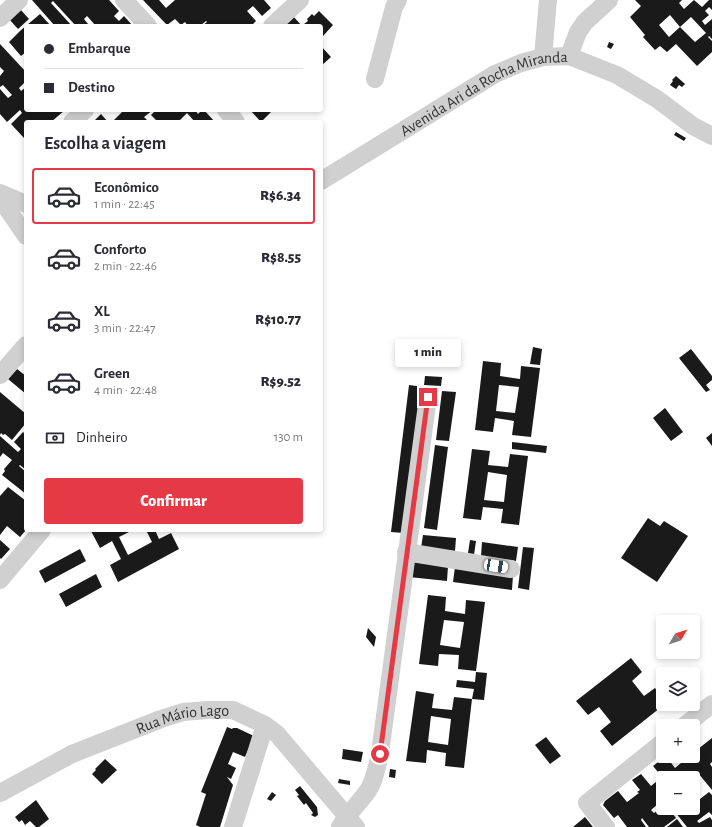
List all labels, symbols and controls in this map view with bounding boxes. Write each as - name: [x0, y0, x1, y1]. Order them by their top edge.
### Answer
- text: Embarque: [68, 41, 130, 56]
- street label: Avenida Ari da Rocha Miranda: [397, 49, 568, 139]
- text: Destino: [68, 80, 115, 95]
- text: Escolha a viagem: [44, 135, 166, 153]
- icon: car: [46, 178, 82, 214]
- text: Econômico: [94, 180, 159, 195]
- text: R$6.34: [260, 188, 301, 203]
- text: 1 min · 22:45: [94, 198, 155, 211]
- icon: car: [46, 240, 82, 276]
- text: Conforto: [94, 242, 146, 257]
- text: R$8.55: [261, 250, 301, 265]
- text: 2 min · 22:46: [94, 260, 157, 273]
- icon: car: [46, 302, 82, 338]
- text: XL: [94, 304, 110, 319]
- text: R$10.77: [255, 312, 301, 327]
- text: 3 min · 22:47: [94, 322, 156, 335]
- callout: 1 min: [395, 339, 461, 367]
- text: 1 min: [414, 346, 442, 359]
- icon: car: [46, 364, 82, 400]
- text: Green: [94, 366, 130, 381]
- text: R$9.52: [261, 374, 301, 389]
- text: 4 min · 22:48: [94, 384, 157, 397]
- route end: [419, 388, 437, 406]
- icon: cash: [44, 427, 66, 449]
- text: Dinheiro: [76, 430, 128, 445]
- text: 130 m: [274, 431, 303, 444]
- button: Confirmar: [44, 478, 303, 524]
- car: [483, 558, 509, 574]
- north arrow: [656, 615, 700, 659]
- map controls: [656, 615, 700, 815]
- button: layers: [656, 667, 700, 711]
- street label: Rua Mário Lago: [134, 703, 229, 737]
- button: +: [656, 719, 700, 763]
- route start: [371, 745, 389, 763]
- button: −: [656, 771, 700, 815]

